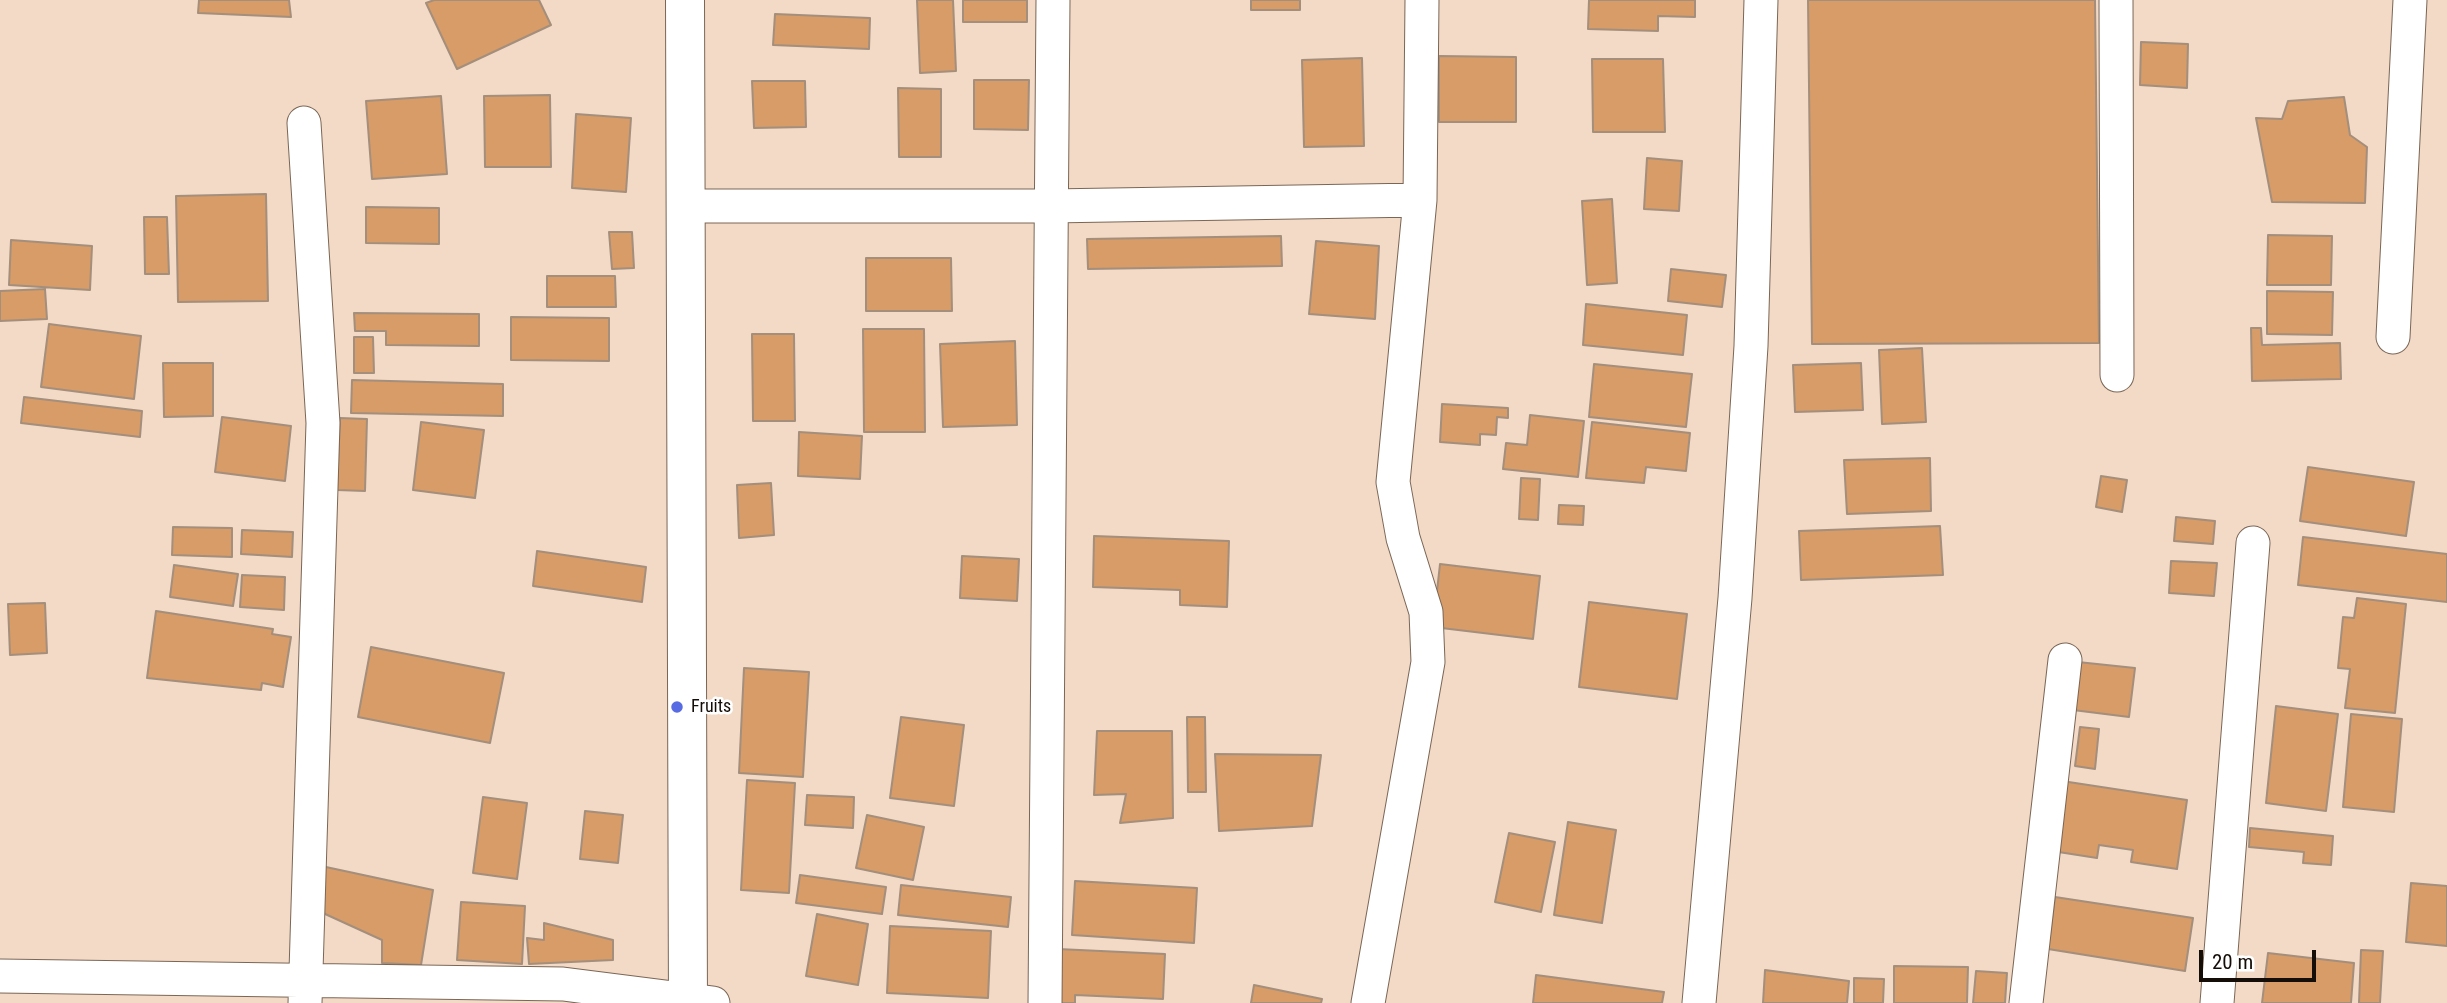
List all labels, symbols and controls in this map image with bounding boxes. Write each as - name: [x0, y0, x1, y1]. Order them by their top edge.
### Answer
- place label: Fruits: [691, 696, 731, 718]
- marker: Fruits: [669, 699, 685, 715]
- scale bar: [2202, 936, 2319, 980]
- text: 20 m: [2212, 950, 2253, 974]

